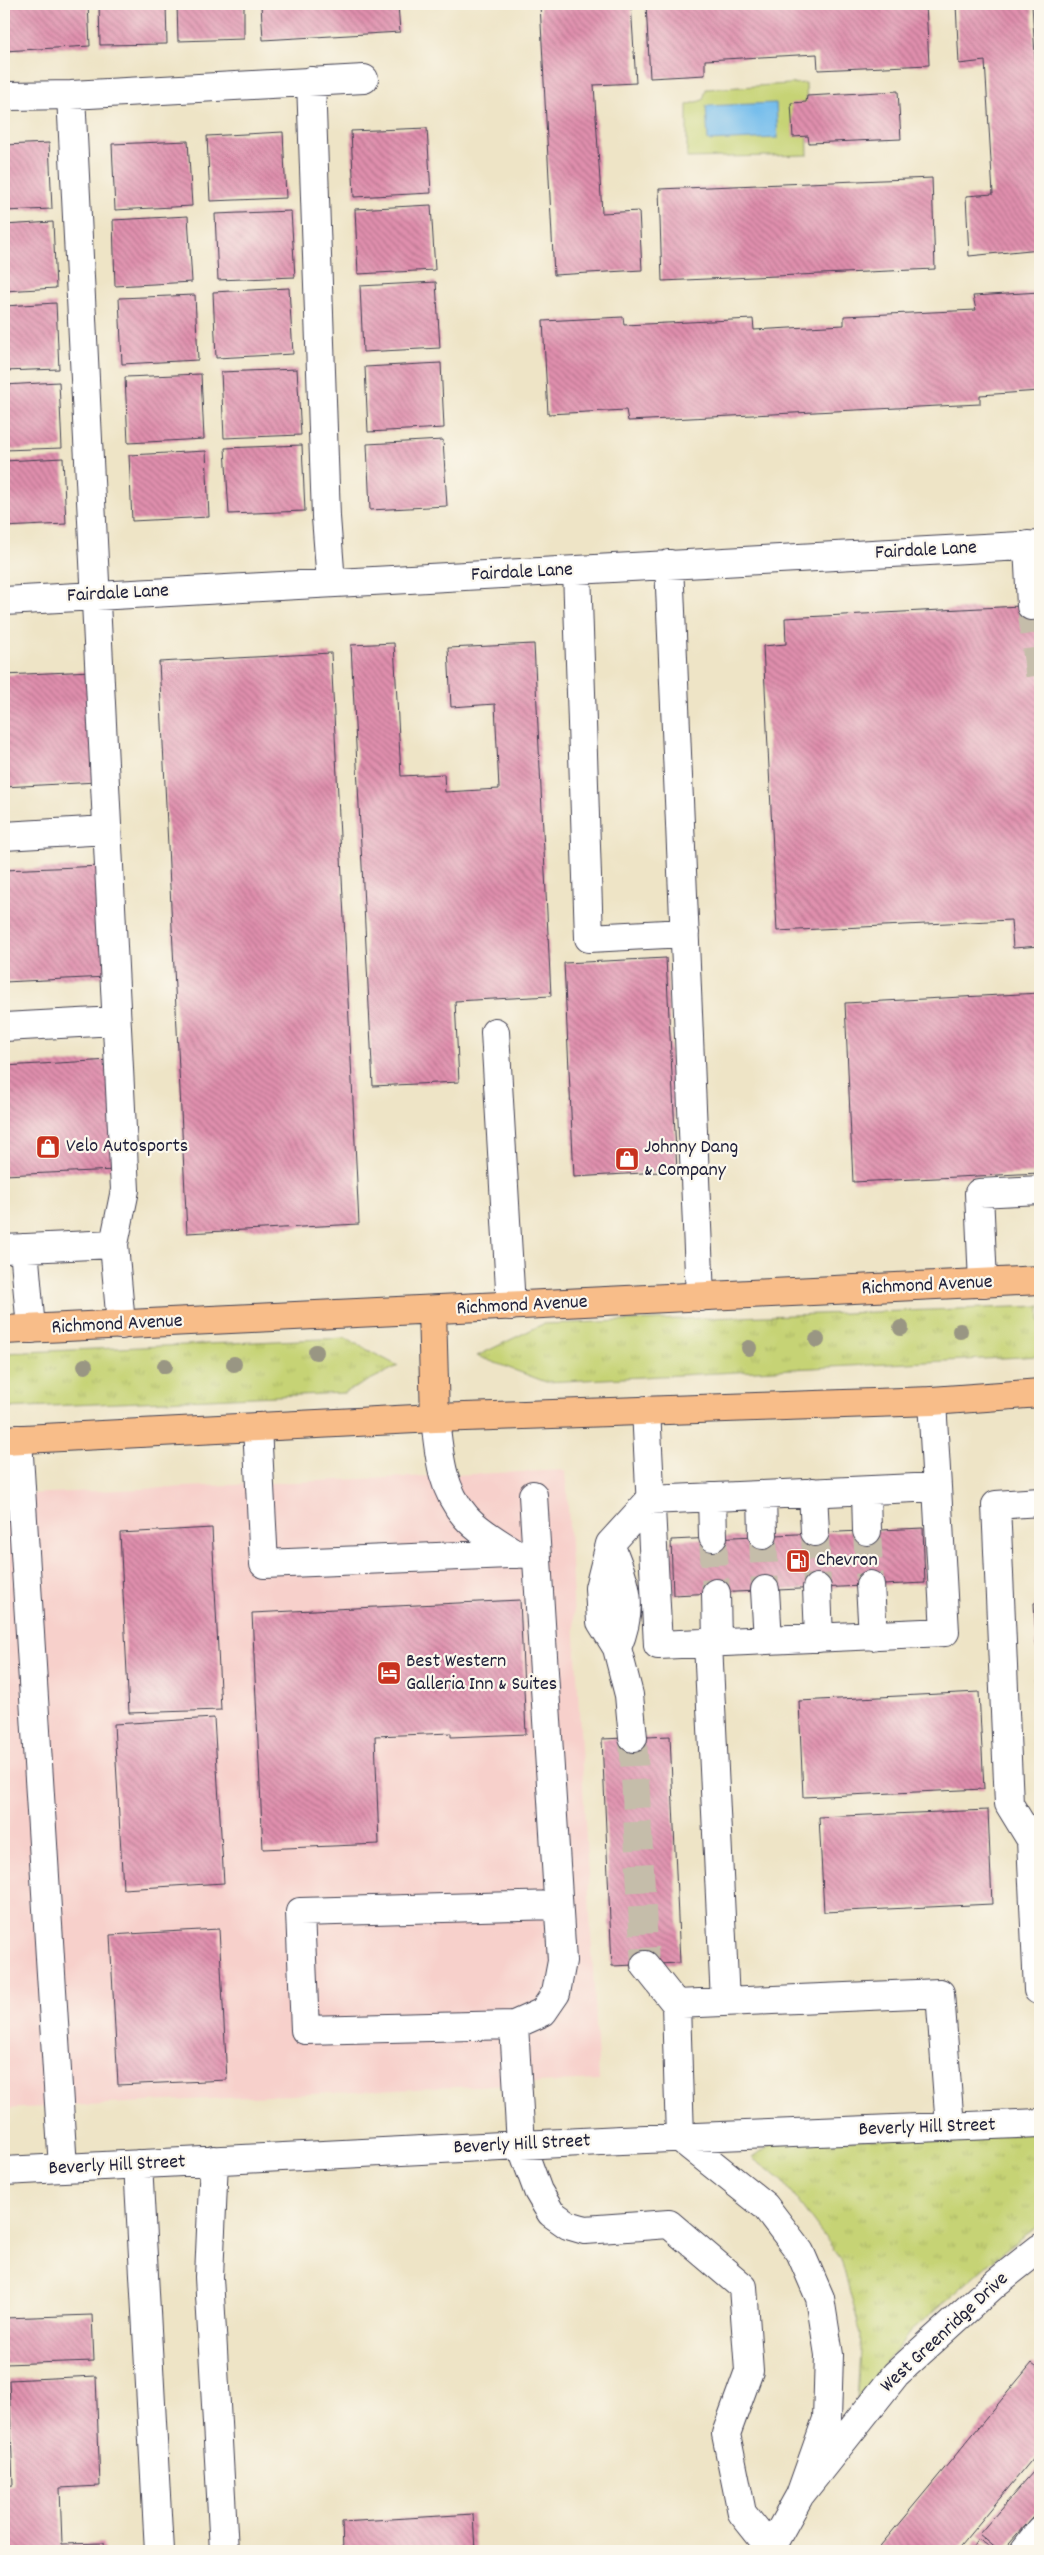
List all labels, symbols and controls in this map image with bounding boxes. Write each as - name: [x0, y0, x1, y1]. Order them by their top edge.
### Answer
- street label: Fairdale Lane: [874, 534, 978, 568]
- street label: Fairdale Lane: [470, 556, 574, 590]
- street label: Fairdale Lane: [66, 577, 170, 611]
- place label: Velo Autosports: [66, 1133, 188, 1161]
- shop icon: Velo Autosports: [35, 1134, 61, 1160]
- place label: Johnny Dang & Company: [644, 1134, 738, 1185]
- shop icon: Johnny Dang & Company: [614, 1146, 640, 1172]
- street label: Richmond Avenue: [861, 1269, 993, 1303]
- street label: Richmond Avenue: [456, 1289, 588, 1323]
- street label: Richmond Avenue: [51, 1308, 183, 1342]
- place label: Chevron: [816, 1547, 878, 1575]
- fuel station icon: Chevron: [785, 1548, 811, 1574]
- place label: Best Western Galleria Inn & Suites: [406, 1648, 557, 1699]
- hotel icon: Best Western Galleria Inn & Suites: [376, 1660, 402, 1686]
- street label: Beverly Hill Street: [858, 2112, 996, 2144]
- street label: Beverly Hill Street: [453, 2127, 591, 2163]
- street label: Beverly Hill Street: [48, 2148, 186, 2184]
- street label: West Greenridge Drive: [875, 2266, 1015, 2400]

